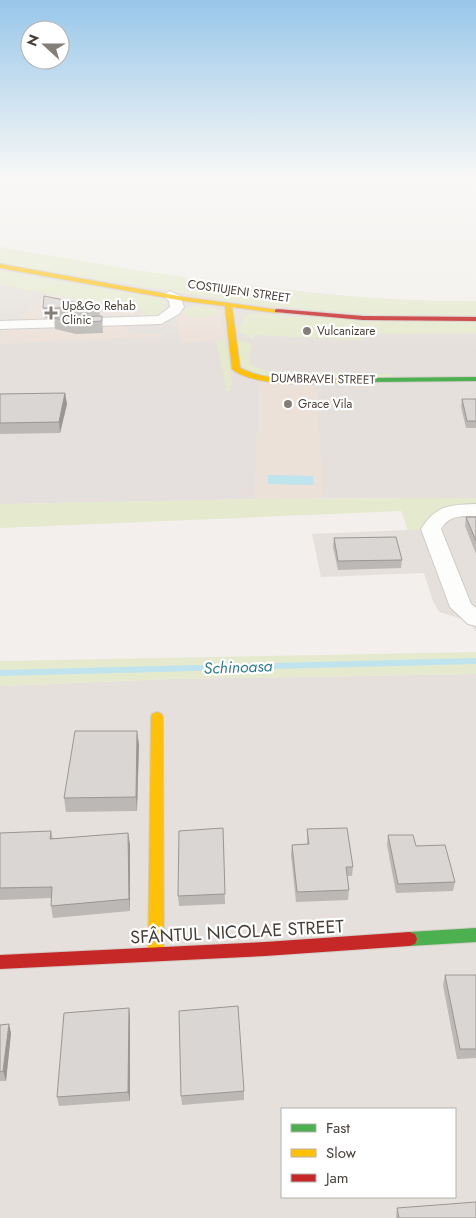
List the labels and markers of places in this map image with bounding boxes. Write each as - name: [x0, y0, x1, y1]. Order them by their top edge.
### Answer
- place label: Up&Go Rehab Clinic: [62, 297, 136, 329]
- marker: Up&Go Rehab Clinic: [44, 306, 58, 320]
- place label: Vulcanizare: [317, 322, 375, 340]
- marker: Vulcanizare: [301, 325, 313, 337]
- place label: Grace Vila: [298, 395, 353, 413]
- marker: Grace Vila: [282, 398, 294, 410]

